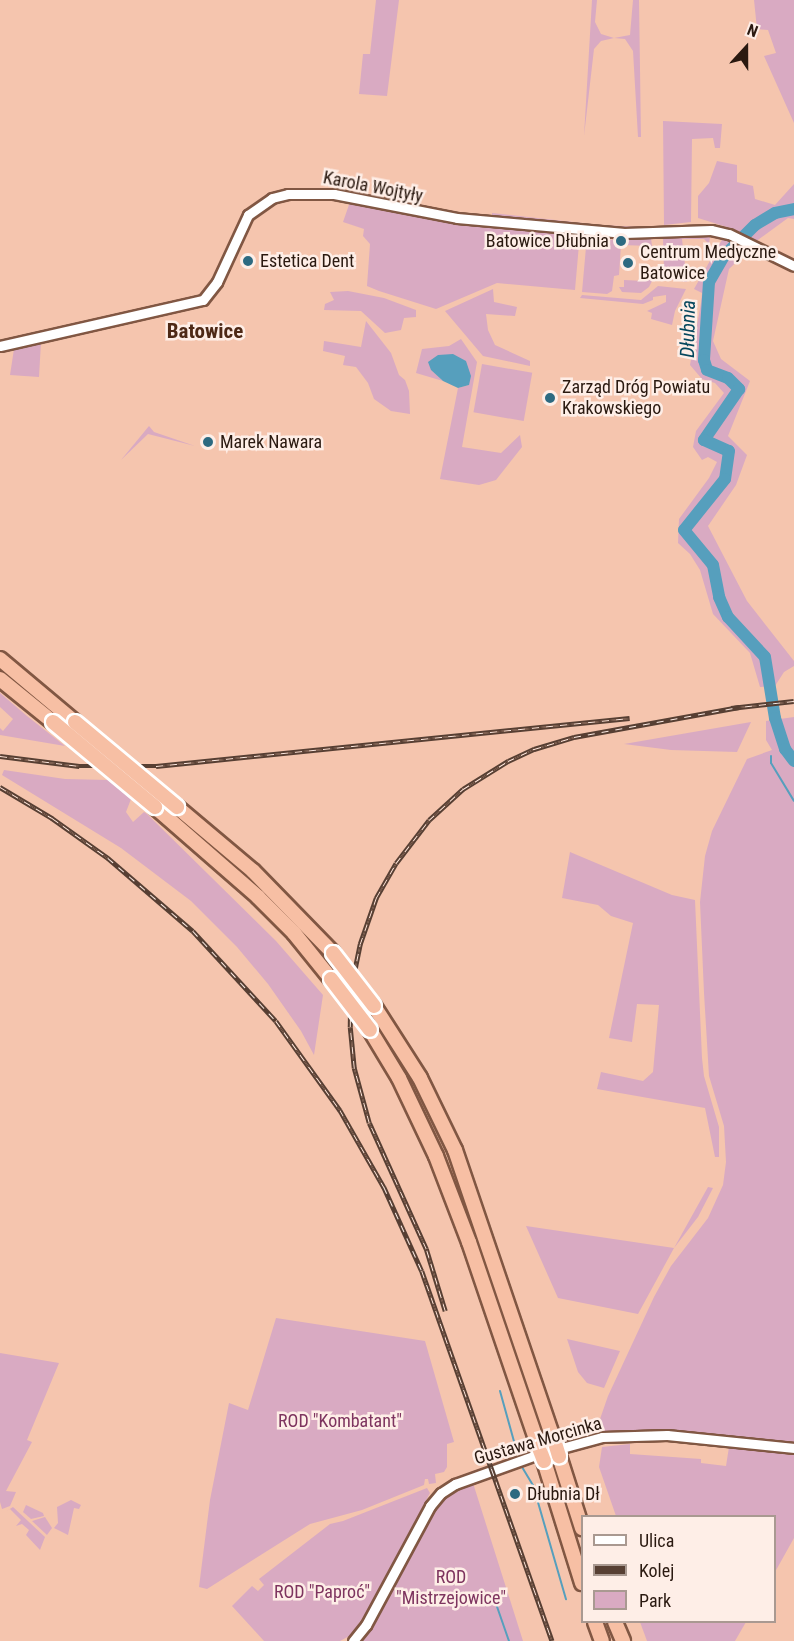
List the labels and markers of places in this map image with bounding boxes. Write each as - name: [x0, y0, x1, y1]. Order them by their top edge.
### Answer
- place label: Batowice Dłubnia: [486, 230, 609, 252]
- marker: Batowice Dłubnia: [614, 234, 628, 248]
- place label: Centrum Medyczne Batowice: [640, 242, 776, 284]
- place label: Estetica Dent: [260, 250, 354, 272]
- marker: Estetica Dent: [241, 254, 255, 268]
- marker: Centrum Medyczne Batowice: [621, 256, 635, 270]
- place label: Zarząd Dróg Powiatu Krakowskiego: [562, 377, 710, 420]
- marker: Zarząd Dróg Powiatu Krakowskiego: [543, 391, 557, 405]
- place label: Marek Nawara: [220, 431, 322, 453]
- marker: Marek Nawara: [201, 435, 215, 449]
- place label: Dłubnia Dł: [527, 1483, 600, 1505]
- marker: Dłubnia Dł: [508, 1487, 522, 1501]

